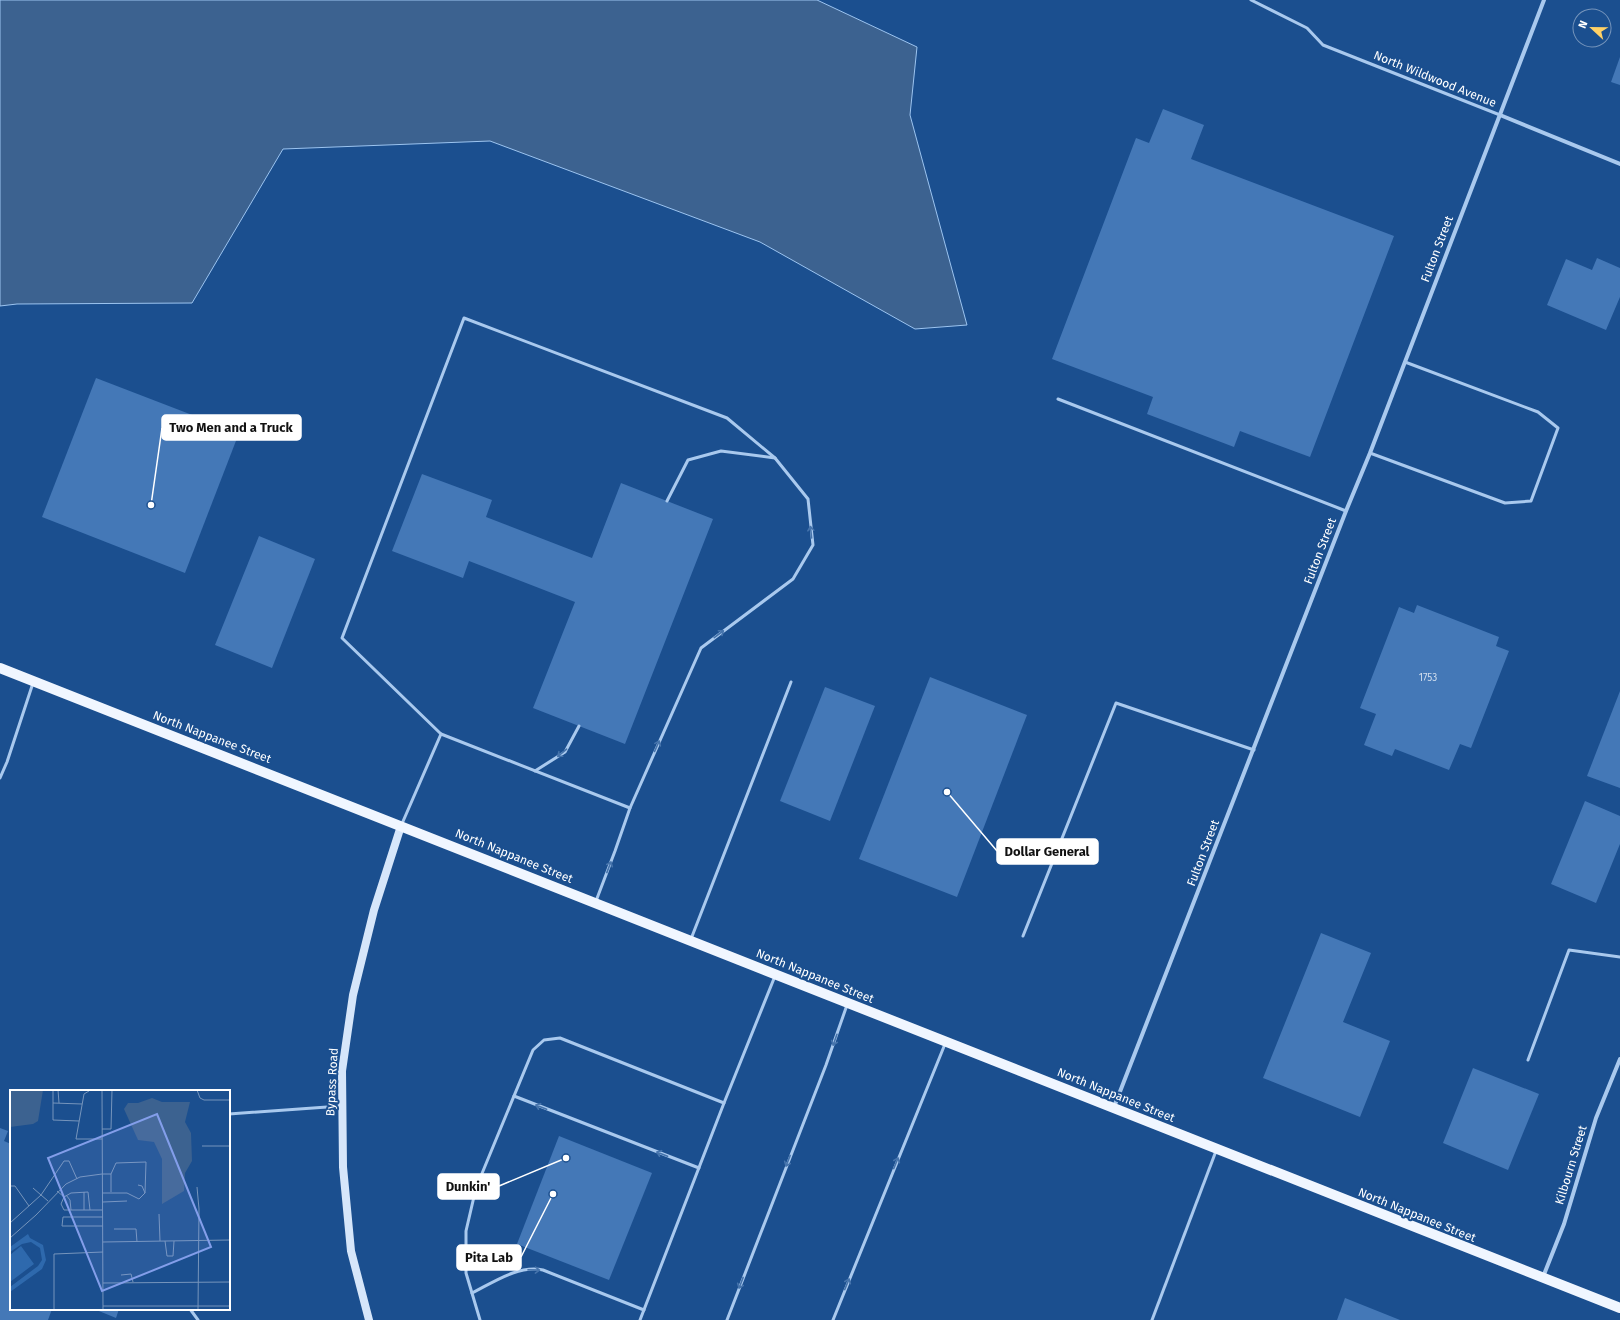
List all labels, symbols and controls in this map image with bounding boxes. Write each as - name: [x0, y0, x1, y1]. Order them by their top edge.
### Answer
- north arrow: [1572, 8, 1612, 48]
- text: N: [1576, 19, 1591, 30]
- street label: North Wildwood Avenue: [1372, 48, 1498, 110]
- street label: Fulton Street: [1418, 213, 1456, 284]
- callout: Two Men and a Truck: [162, 415, 301, 440]
- text: Two Men and a Truck: [169, 420, 294, 435]
- street label: Fulton Street: [1301, 515, 1339, 586]
- one-way arrow: [808, 526, 815, 539]
- one-way arrow: [714, 630, 725, 638]
- house number: 1753: [1419, 672, 1437, 684]
- street label: North Nappanee Street: [151, 708, 274, 766]
- one-way arrow: [654, 740, 661, 752]
- one-way arrow: [556, 748, 567, 757]
- street label: Fulton Street: [1184, 817, 1222, 888]
- street label: North Nappanee Street: [453, 826, 575, 886]
- callout: Dollar General: [997, 839, 1098, 864]
- text: Dollar General: [1005, 844, 1090, 859]
- one-way arrow: [606, 861, 614, 873]
- street label: North Nappanee Street: [754, 946, 876, 1006]
- one-way arrow: [830, 1033, 838, 1045]
- street label: Bypass Road: [323, 1047, 341, 1117]
- street label: North Nappanee Street: [1055, 1065, 1177, 1125]
- inset map: [10, 1090, 230, 1310]
- one-way arrow: [536, 1102, 548, 1110]
- street label: Kilbourn Street: [1552, 1123, 1590, 1206]
- one-way arrow: [657, 1150, 669, 1158]
- one-way arrow: [784, 1155, 792, 1167]
- one-way arrow: [893, 1158, 901, 1170]
- callout: Dunkin': [438, 1174, 499, 1199]
- text: Dunkin': [446, 1179, 490, 1194]
- street label: North Nappanee Street: [1356, 1185, 1478, 1245]
- callout: Pita Lab: [457, 1245, 521, 1270]
- text: Pita Lab: [465, 1250, 513, 1265]
- one-way arrow: [527, 1266, 540, 1273]
- one-way arrow: [737, 1276, 745, 1288]
- one-way arrow: [844, 1278, 852, 1290]

